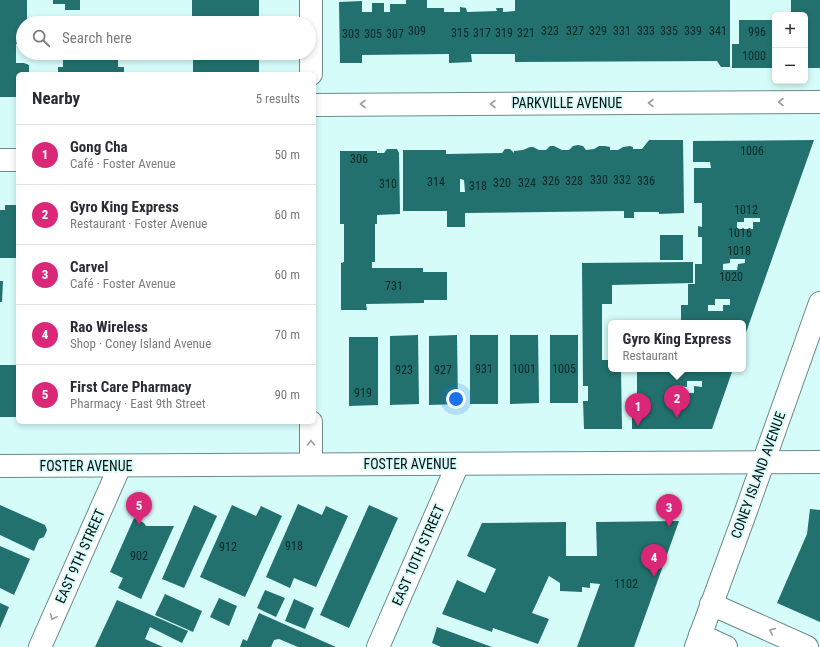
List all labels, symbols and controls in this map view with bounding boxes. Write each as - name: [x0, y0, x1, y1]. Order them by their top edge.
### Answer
- map controls: [772, 12, 808, 84]
- button: +: [772, 12, 808, 48]
- search box: [16, 16, 316, 60]
- house number: 309: [408, 24, 426, 38]
- house number: 323: [541, 24, 559, 38]
- house number: 327: [566, 24, 584, 38]
- house number: 329: [589, 24, 607, 38]
- house number: 331: [613, 24, 631, 38]
- house number: 333: [637, 24, 655, 38]
- house number: 335: [660, 24, 678, 38]
- house number: 339: [684, 24, 702, 38]
- house number: 341: [709, 24, 727, 38]
- house number: 996: [748, 25, 766, 39]
- house number: 315: [451, 26, 469, 40]
- house number: 317: [473, 26, 491, 40]
- house number: 319: [495, 26, 513, 40]
- house number: 321: [517, 26, 535, 40]
- icon: search: [30, 27, 52, 49]
- house number: 303: [342, 27, 360, 41]
- house number: 305: [364, 27, 382, 41]
- house number: 307: [386, 27, 404, 41]
- text: Search here: [62, 29, 132, 47]
- button: −: [772, 48, 808, 84]
- house number: 1000: [742, 49, 766, 63]
- text: Nearby: [32, 88, 80, 108]
- text: 5 results: [256, 91, 300, 106]
- street label: PARKVILLE AVENUE: [512, 95, 622, 111]
- one-way arrow: [778, 98, 784, 106]
- one-way arrow: [648, 99, 654, 107]
- one-way arrow: [360, 100, 366, 108]
- one-way arrow: [490, 100, 496, 108]
- text: Gong Cha: [70, 138, 128, 156]
- house number: 1006: [740, 144, 764, 158]
- text: 1: [42, 147, 48, 162]
- text: 50 m: [274, 147, 300, 162]
- house number: 306: [350, 152, 368, 166]
- text: Café · Foster Avenue: [70, 156, 176, 171]
- house number: 330: [590, 173, 608, 187]
- house number: 332: [613, 173, 631, 187]
- house number: 326: [542, 174, 560, 188]
- house number: 328: [565, 174, 583, 188]
- house number: 336: [637, 174, 655, 188]
- house number: 314: [427, 175, 445, 189]
- house number: 320: [493, 176, 511, 190]
- house number: 324: [518, 176, 536, 190]
- house number: 310: [379, 177, 397, 191]
- house number: 318: [469, 179, 487, 193]
- text: Gyro King Express: [70, 198, 179, 216]
- house number: 1012: [734, 203, 758, 217]
- text: 2: [42, 207, 48, 222]
- text: 60 m: [274, 207, 300, 222]
- text: Restaurant · Foster Avenue: [70, 216, 207, 231]
- house number: 1016: [728, 226, 752, 240]
- house number: 1018: [727, 244, 751, 258]
- text: Carvel: [70, 258, 108, 276]
- text: 3: [42, 267, 48, 282]
- text: 60 m: [274, 267, 300, 282]
- house number: 1020: [719, 270, 743, 284]
- text: Café · Foster Avenue: [70, 276, 176, 291]
- house number: 731: [385, 279, 403, 293]
- text: Rao Wireless: [70, 318, 148, 336]
- popup: [608, 320, 746, 372]
- text: 4: [42, 327, 48, 342]
- text: 70 m: [274, 327, 300, 342]
- text: Gyro King Express: [623, 330, 731, 348]
- text: Shop · Coney Island Avenue: [70, 336, 211, 351]
- text: Restaurant: [623, 348, 678, 363]
- house number: 931: [475, 362, 493, 376]
- house number: 1001: [512, 362, 536, 376]
- house number: 1005: [552, 362, 576, 376]
- house number: 923: [395, 363, 413, 377]
- house number: 927: [434, 363, 452, 377]
- text: First Care Pharmacy: [70, 378, 192, 396]
- pin: 2: [664, 385, 690, 418]
- house number: 919: [354, 386, 372, 400]
- text: 5: [42, 387, 48, 402]
- text: 90 m: [274, 387, 300, 402]
- your location: [446, 389, 466, 409]
- pin: 1: [625, 393, 651, 426]
- text: Pharmacy · East 9th Street: [70, 396, 206, 411]
- street label: CONEY ISLAND AVENUE: [728, 409, 788, 541]
- one-way arrow: [307, 440, 315, 446]
- street label: FOSTER AVENUE: [363, 456, 457, 472]
- street label: FOSTER AVENUE: [39, 458, 133, 474]
- pin: 5: [126, 492, 152, 525]
- pin: 3: [656, 494, 682, 527]
- street label: EAST 10TH STREET: [389, 502, 447, 608]
- street label: EAST 9TH STREET: [52, 506, 108, 606]
- house number: 918: [285, 539, 303, 553]
- house number: 912: [219, 540, 237, 554]
- pin: 4: [641, 544, 667, 577]
- house number: 902: [130, 549, 148, 563]
- house number: 1102: [614, 577, 638, 591]
- one-way arrow: [50, 612, 58, 620]
- one-way arrow: [768, 628, 775, 636]

